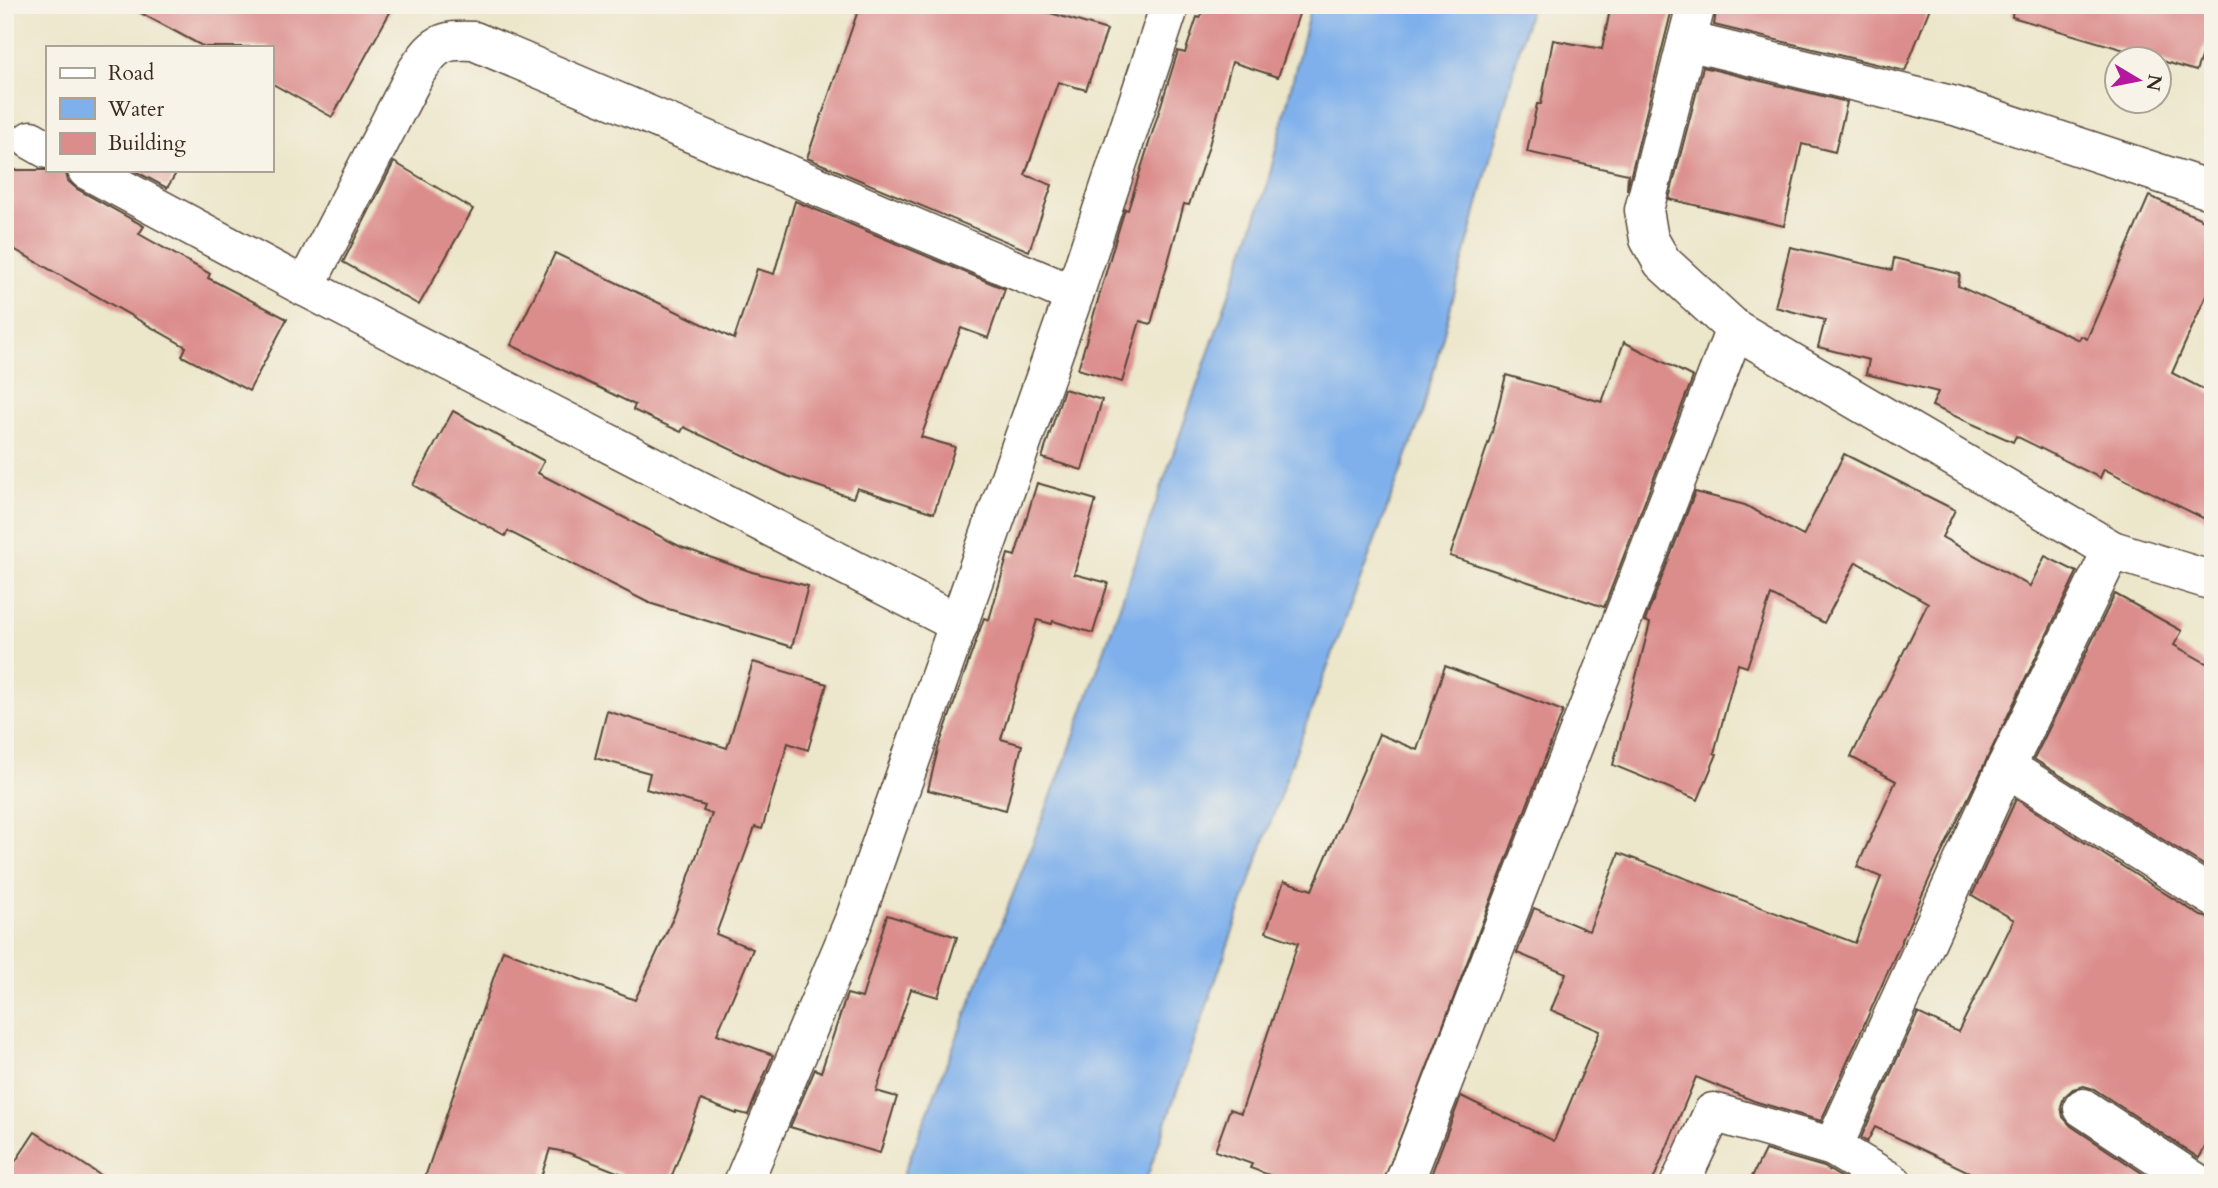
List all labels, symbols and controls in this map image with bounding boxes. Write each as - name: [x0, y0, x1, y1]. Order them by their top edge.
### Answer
- legend: [46, 46, 273, 172]
- north arrow: [2102, 46, 2172, 116]
- text: Road: [108, 59, 154, 88]
- text: N: [2139, 72, 2168, 94]
- text: Water: [107, 95, 164, 124]
- text: Building: [108, 129, 186, 158]

